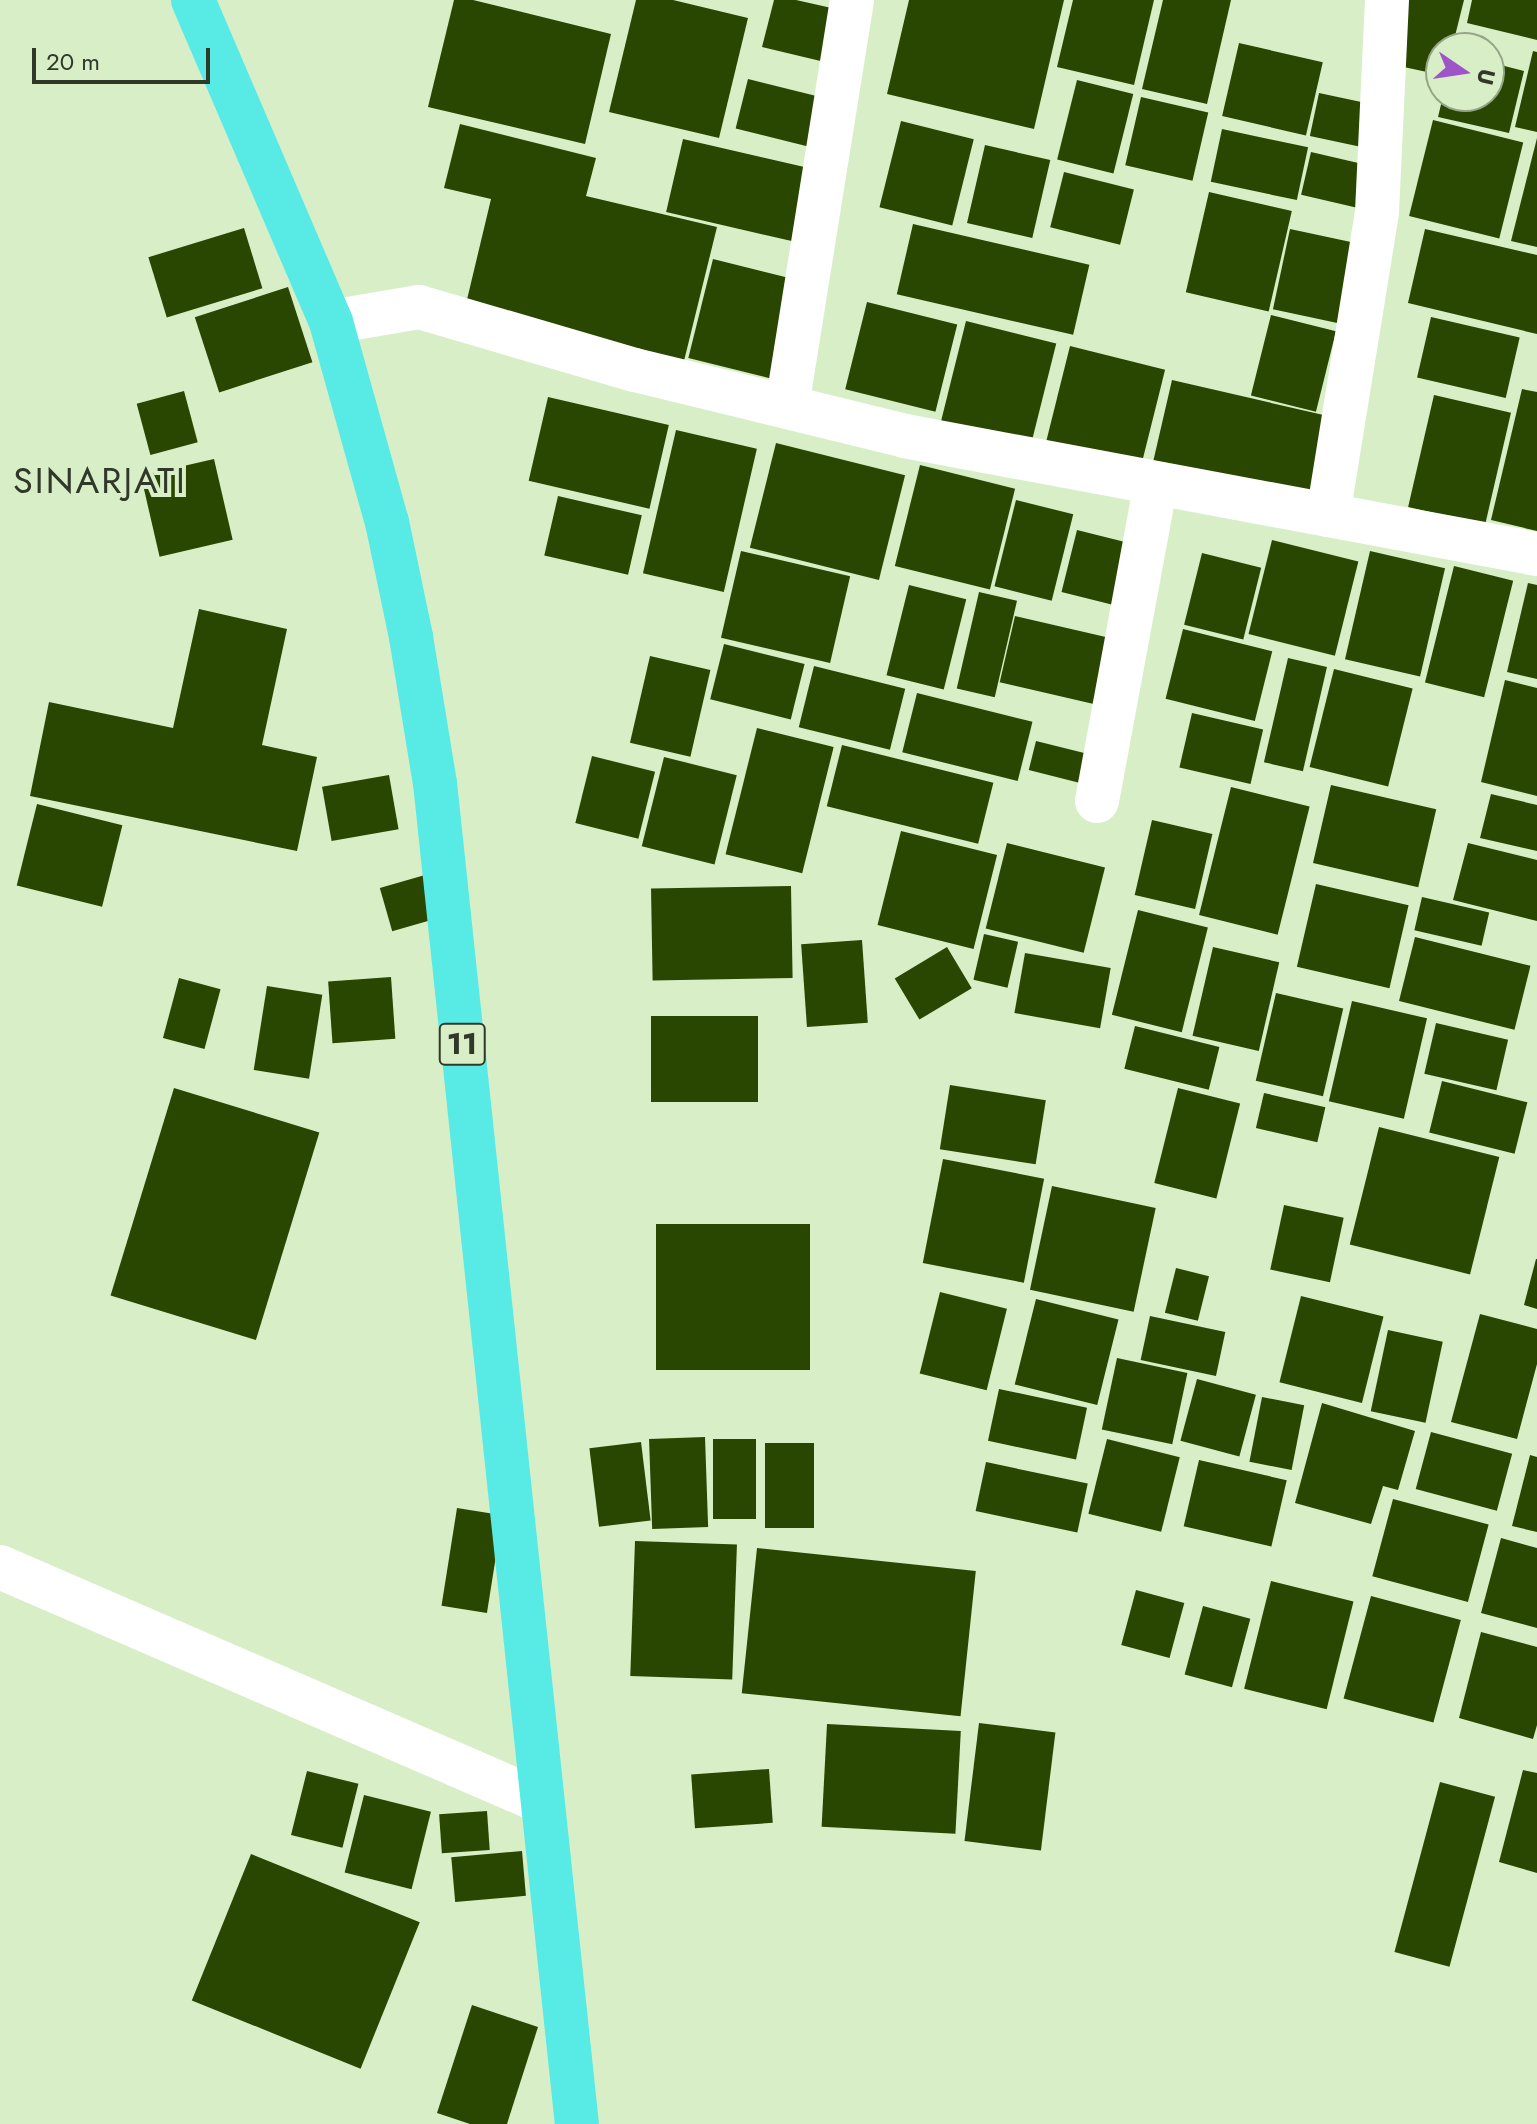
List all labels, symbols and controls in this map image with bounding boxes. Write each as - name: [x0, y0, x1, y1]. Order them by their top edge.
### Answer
- scale bar: [36, 32, 214, 82]
- north arrow: [1425, 32, 1505, 112]
- text: 20 m: [46, 44, 100, 79]
- text: U: [1469, 66, 1504, 88]
- district label: SINARJATI: [13, 459, 187, 503]
- road number: 11: [438, 1018, 486, 1070]

